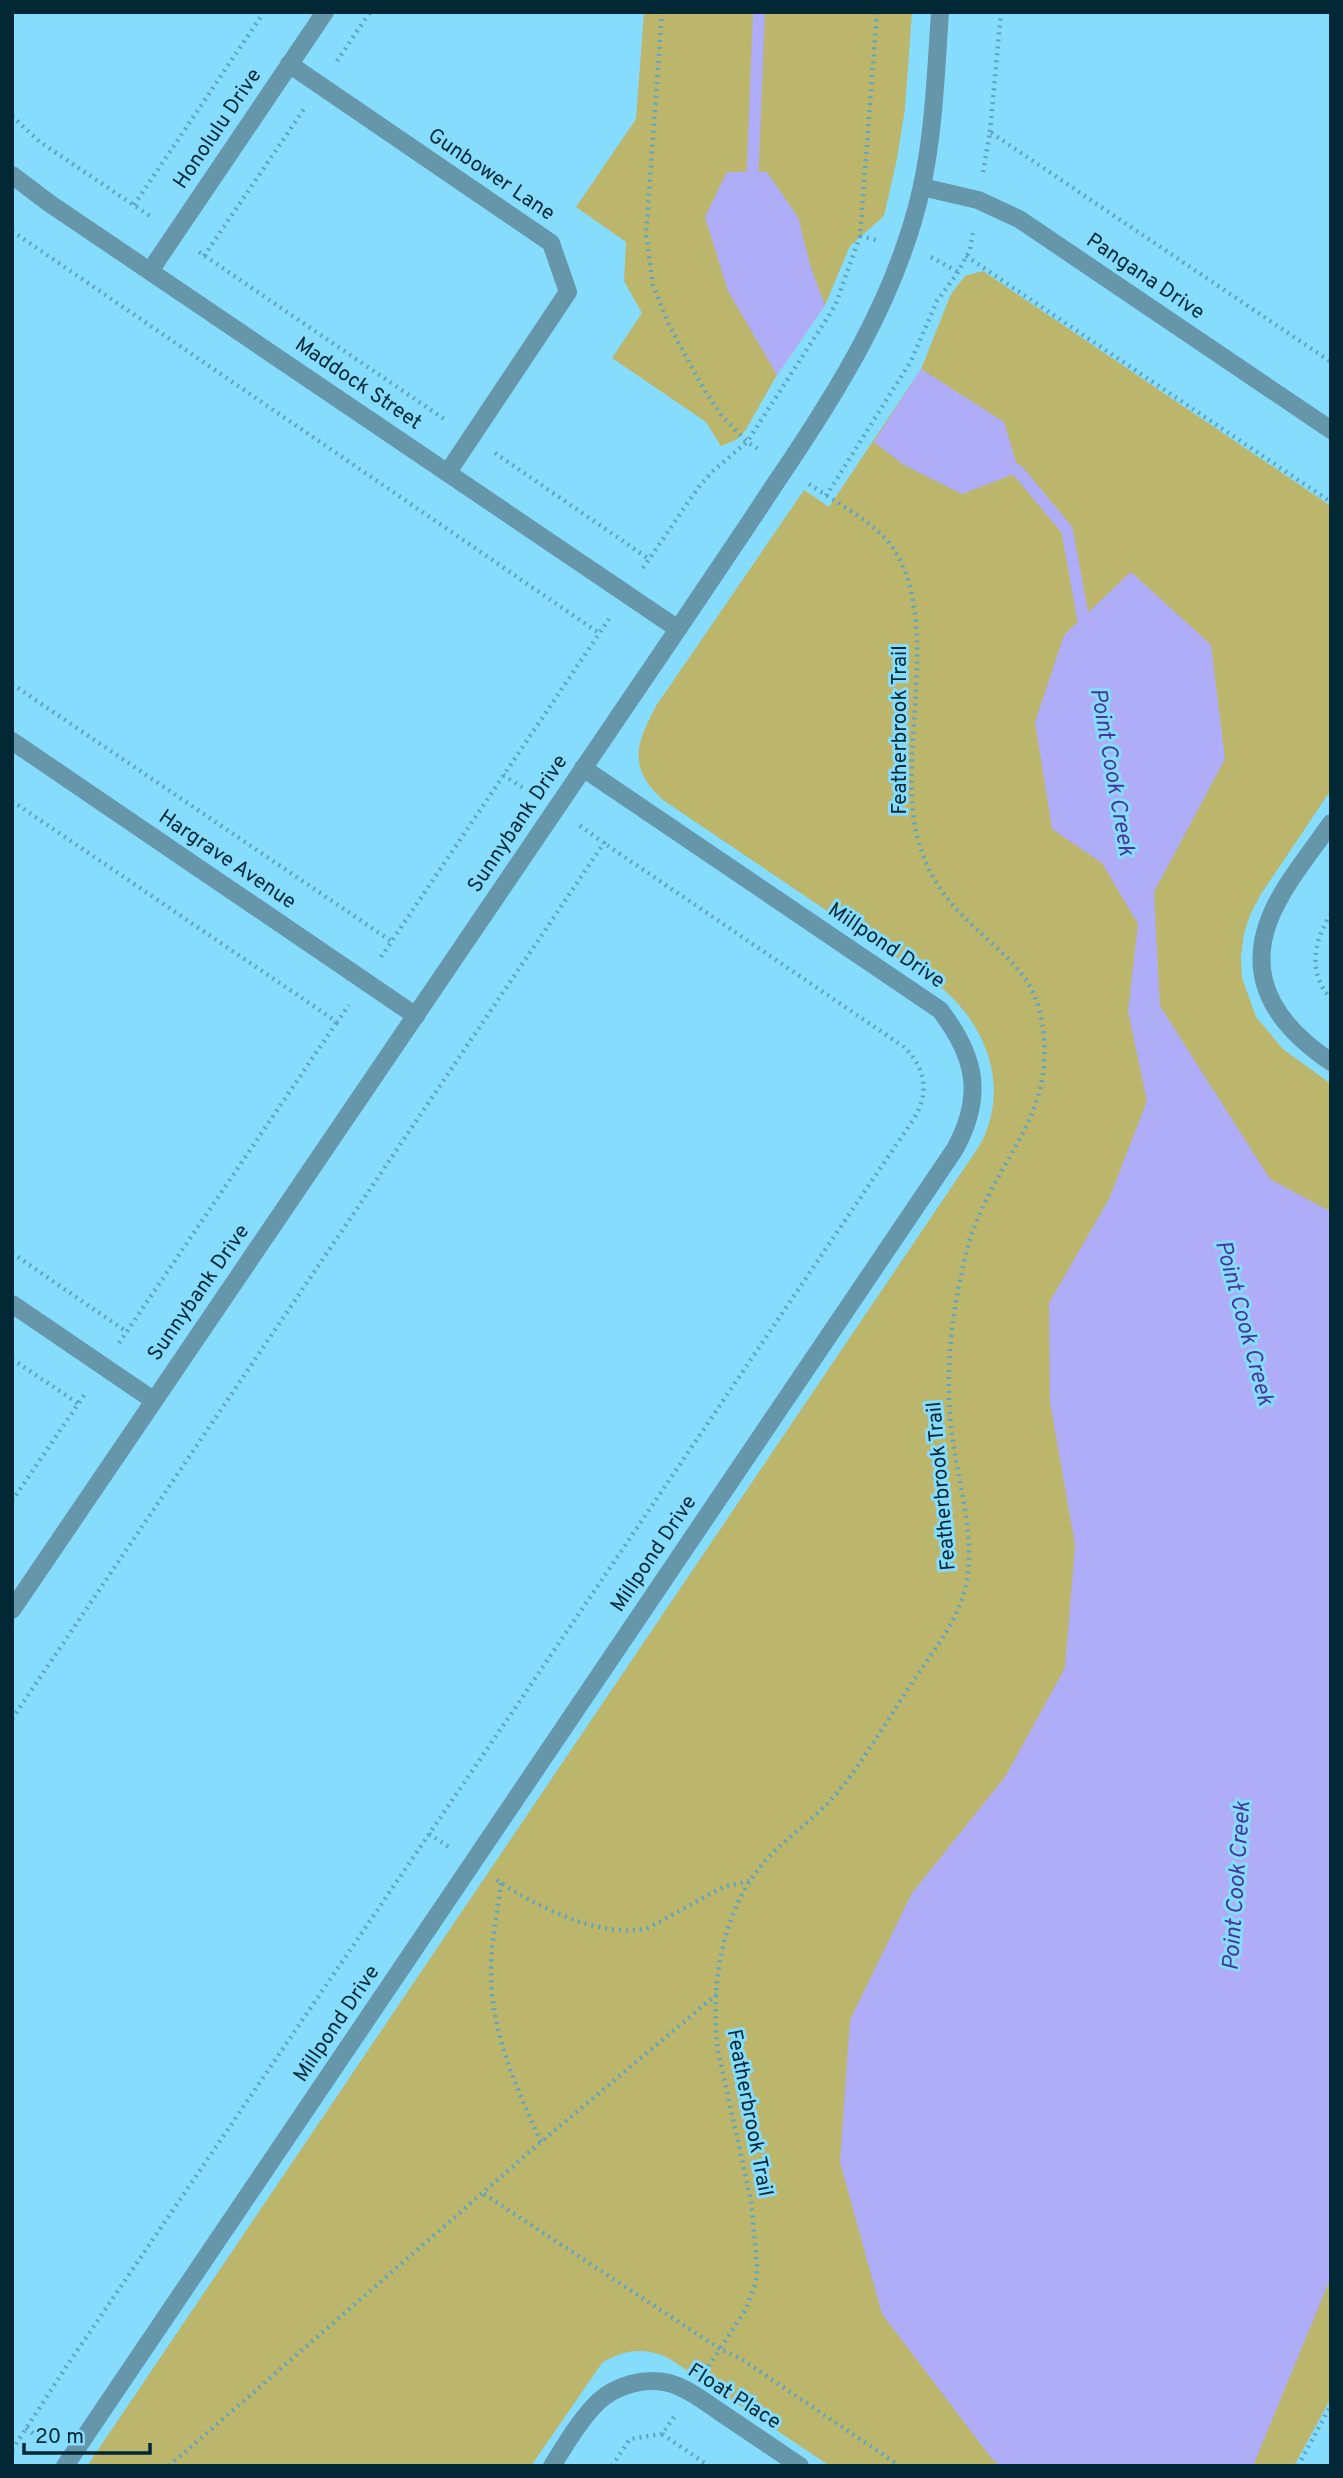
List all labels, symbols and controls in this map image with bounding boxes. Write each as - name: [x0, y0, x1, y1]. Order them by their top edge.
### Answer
- street label: Honolulu Drive: [168, 64, 268, 194]
- street label: Gunbower Lane: [422, 122, 560, 228]
- street label: Pangana Drive: [1081, 227, 1209, 327]
- street label: Maddock Street: [289, 332, 427, 436]
- street label: Featherbrook Trail: [887, 645, 914, 815]
- water label: Point Cook Creek: [1082, 686, 1140, 859]
- street label: Sunnybank Drive: [462, 750, 574, 898]
- street label: Hargrave Avenue: [153, 804, 301, 916]
- street label: Millpond Drive: [822, 897, 950, 995]
- street label: Sunnybank Drive: [142, 1219, 256, 1367]
- water label: Point Cook Creek: [1207, 1237, 1279, 1409]
- street label: Featherbrook Trail: [921, 1400, 963, 1572]
- street label: Millpond Drive: [605, 1490, 703, 1618]
- water label: Point Cook Creek: [1218, 1800, 1258, 1972]
- street label: Millpond Drive: [288, 1960, 386, 2088]
- street label: Featherbrook Trail: [720, 2027, 778, 2199]
- street label: Float Place: [682, 2358, 786, 2436]
- scale bar: [24, 2412, 150, 2456]
- text: 20 m: [35, 2424, 84, 2451]

